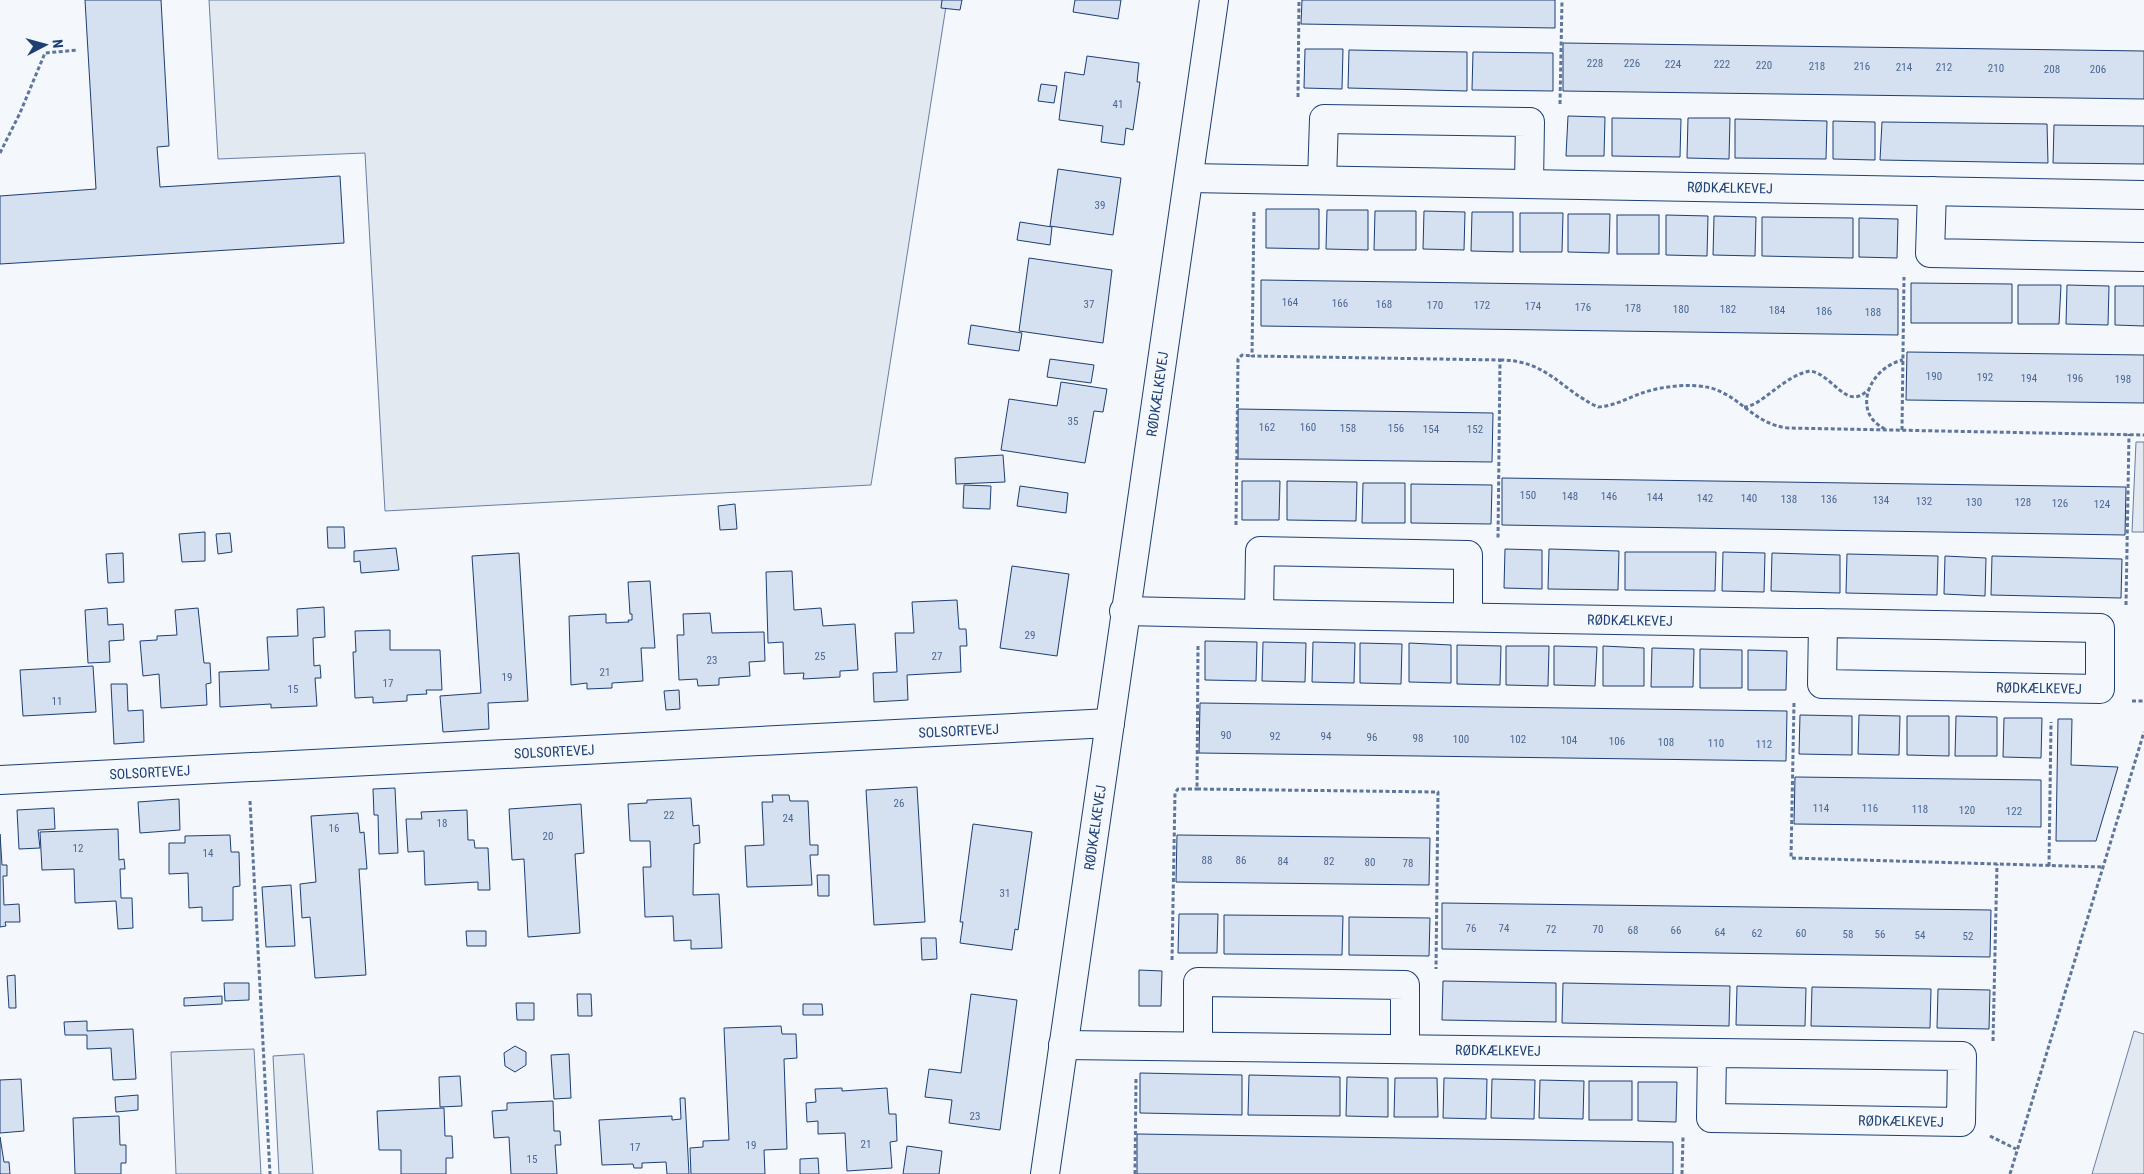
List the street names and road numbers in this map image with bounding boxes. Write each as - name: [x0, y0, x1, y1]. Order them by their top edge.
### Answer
- street label: RØDKÆLKEVEJ: [1687, 179, 1773, 196]
- street label: RØDKÆLKEVEJ: [1143, 350, 1171, 438]
- street label: RØDKÆLKEVEJ: [1587, 611, 1673, 629]
- street label: RØDKÆLKEVEJ: [1996, 679, 2082, 697]
- street label: SOLSORTEVEJ: [918, 721, 1000, 741]
- street label: SOLSORTEVEJ: [514, 741, 595, 762]
- street label: SOLSORTEVEJ: [109, 762, 191, 782]
- street label: RØDKÆLKEVEJ: [1081, 784, 1109, 871]
- street label: RØDKÆLKEVEJ: [1455, 1042, 1541, 1059]
- street label: RØDKÆLKEVEJ: [1858, 1112, 1944, 1130]

